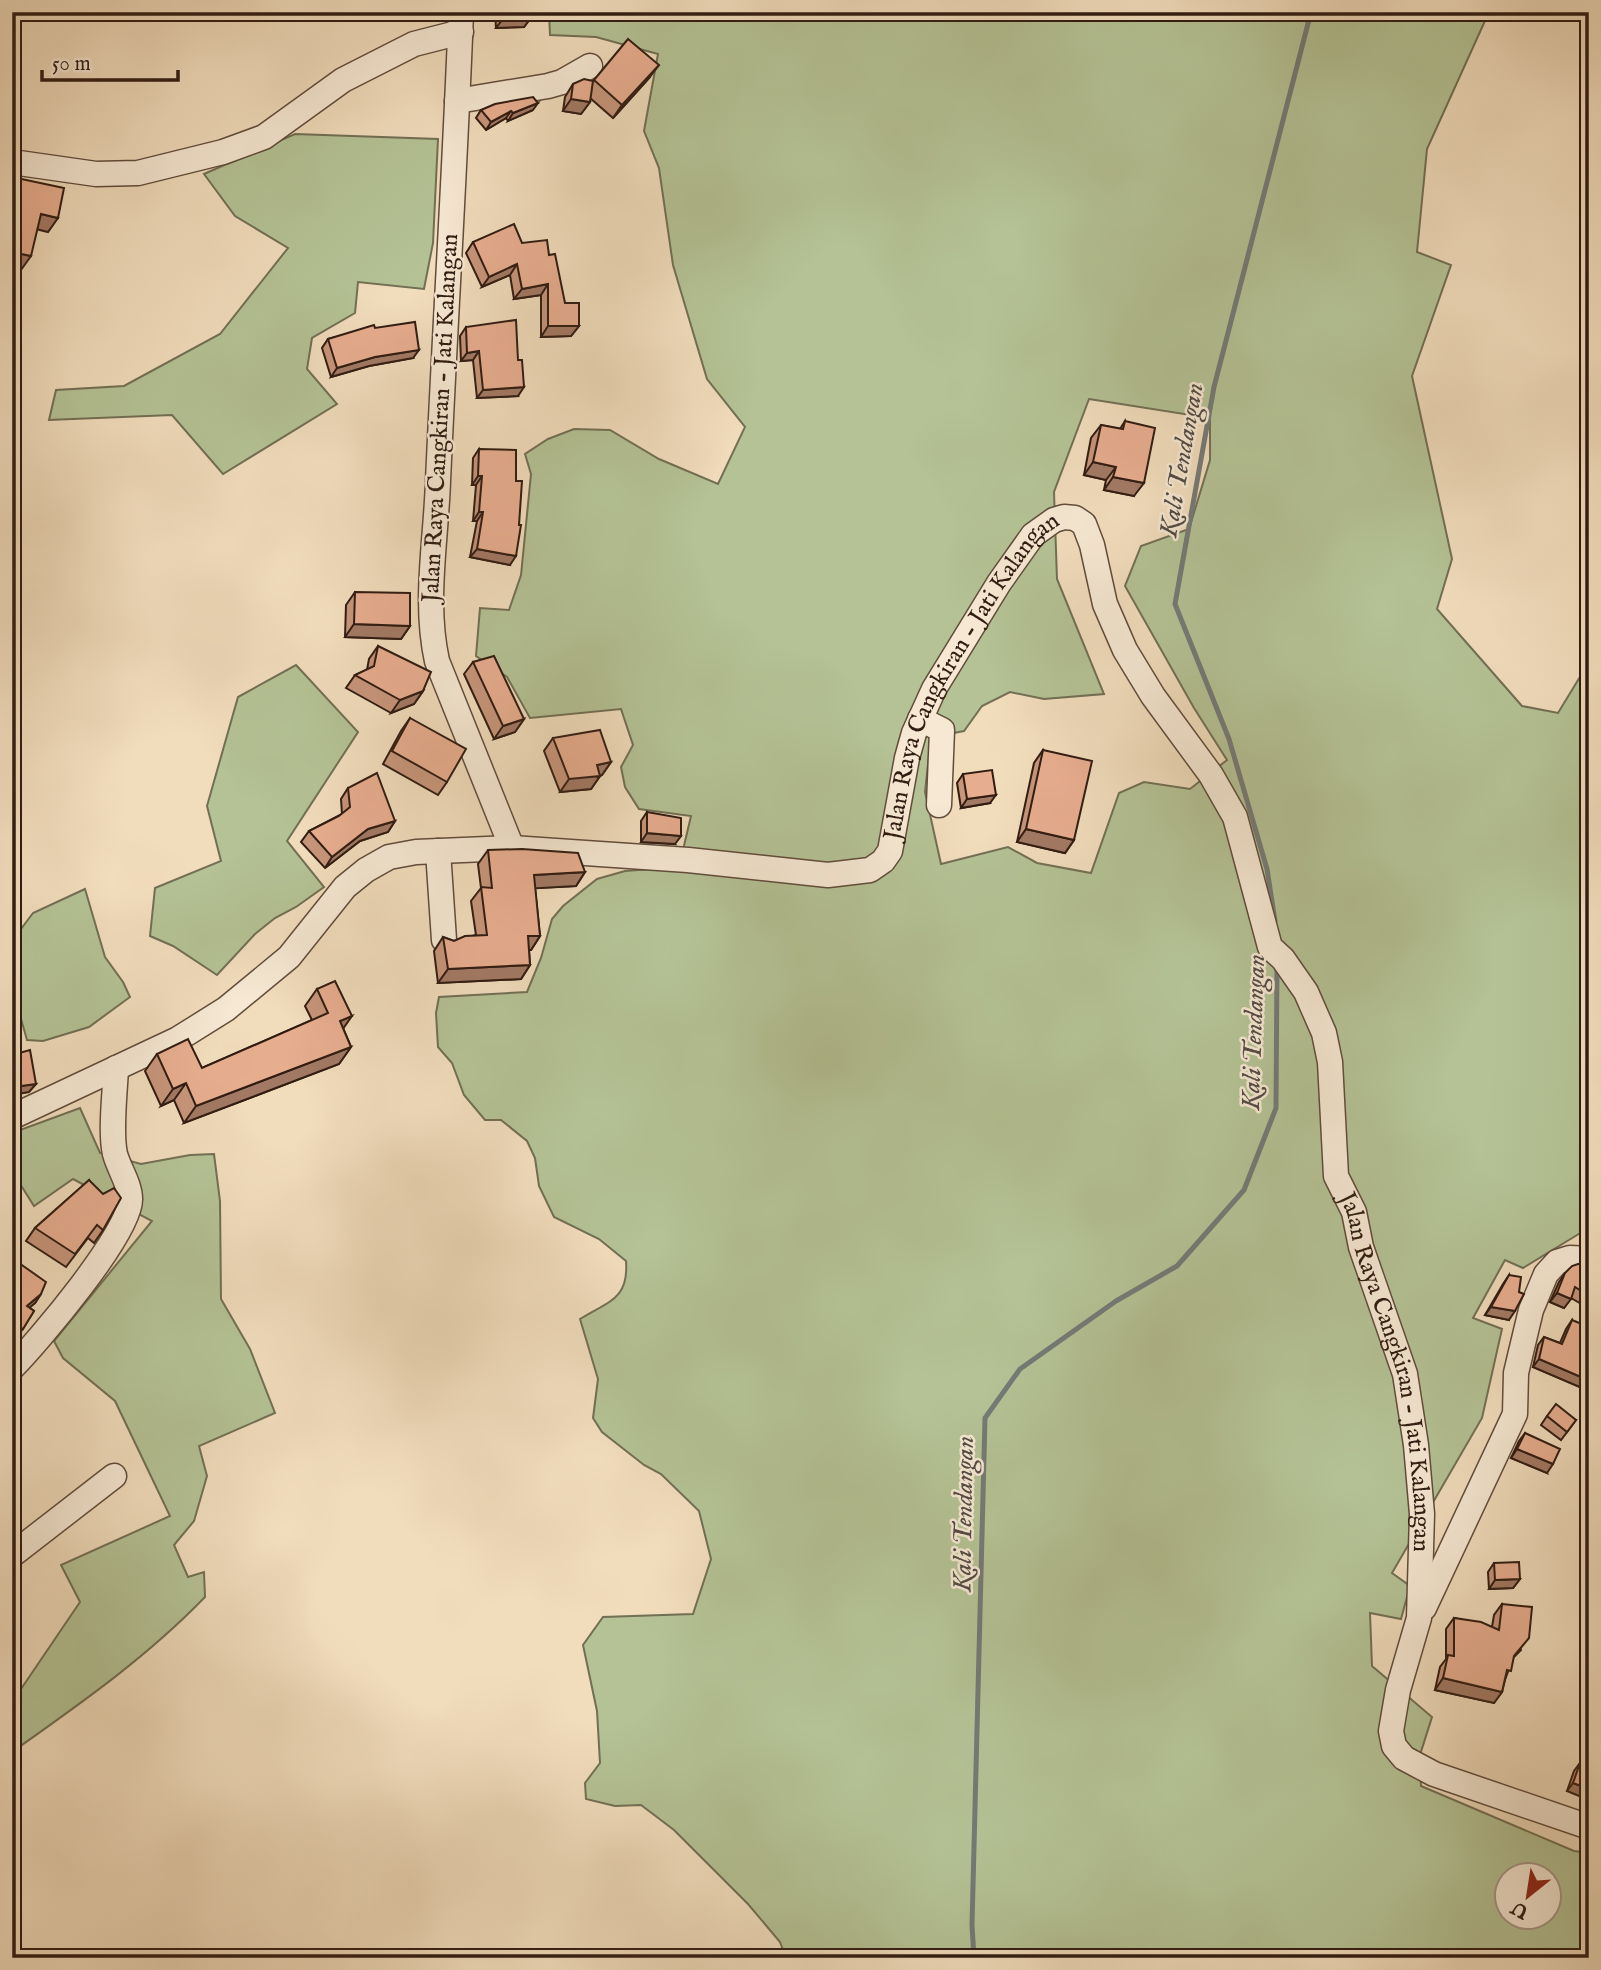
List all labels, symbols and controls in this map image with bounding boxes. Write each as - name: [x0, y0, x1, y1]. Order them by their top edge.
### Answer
- scale bar: [42, 38, 178, 82]
- text: 50 m: [52, 51, 91, 78]
- street label: Jalan Raya Cangkiran - Jati Kalangan: [416, 233, 466, 606]
- water label: Kali Tendangan: [1152, 380, 1213, 541]
- street label: Jalan Raya Cangkiran - Jati Kalangan: [876, 505, 1066, 846]
- water label: Kali Tendangan: [1235, 953, 1274, 1112]
- street label: Jalan Raya Cangkiran - Jati Kalangan: [1330, 1184, 1438, 1553]
- water label: Kali Tendangan: [946, 1436, 983, 1593]
- north arrow: [1492, 1862, 1562, 1932]
- text: U: [1507, 1894, 1534, 1924]

